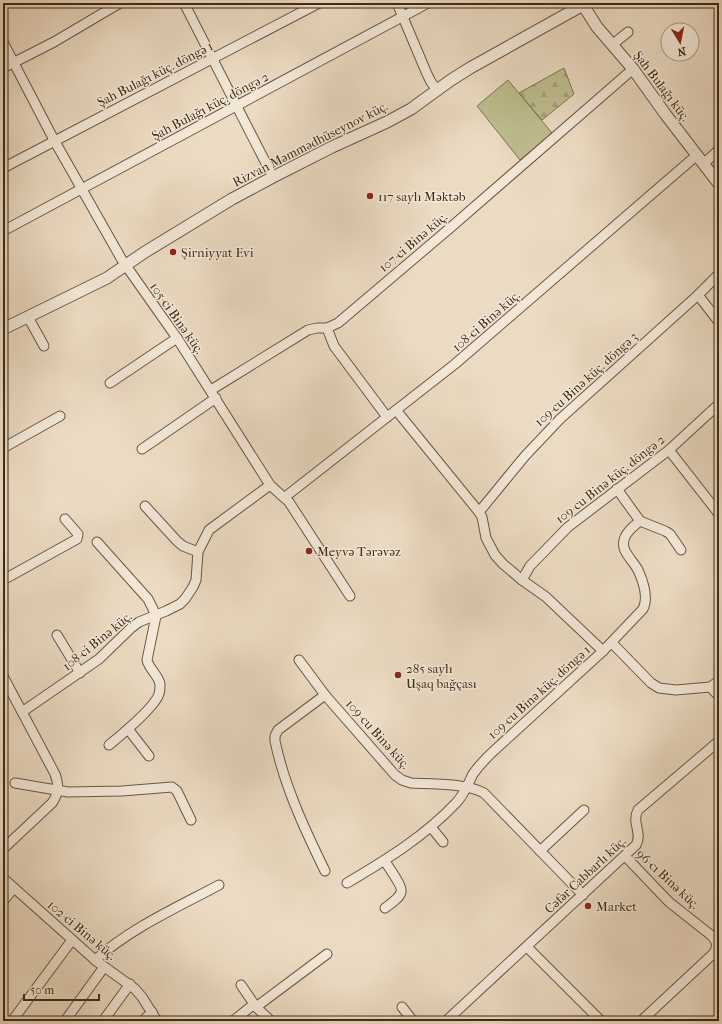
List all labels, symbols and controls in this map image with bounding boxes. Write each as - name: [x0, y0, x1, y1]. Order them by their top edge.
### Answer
- north arrow: [660, 22, 700, 62]
- street label: Şah Bulağı küç. döngə 1: [95, 38, 216, 111]
- text: N: [676, 44, 687, 59]
- street label: Şah Bulağı küç.: [630, 48, 693, 125]
- street label: Şah Bulağı küç. döngə 2: [149, 69, 272, 144]
- street label: Rizvan Məmmədhüseynov küç.: [230, 98, 390, 191]
- place label: 117 saylı Məktəb: [378, 189, 466, 204]
- marker: 117 saylı Məktəb: [365, 191, 375, 201]
- street label: 107-ci Binə küç.: [376, 209, 451, 276]
- place label: Şirniyyat Evi: [181, 245, 254, 260]
- marker: Şirniyyat Evi: [168, 247, 178, 257]
- street label: 105-ci Binə küç.: [146, 279, 207, 357]
- street label: 108-ci Binə küç.: [449, 288, 524, 355]
- street label: 109-cu Binə küç. döngə 3: [531, 329, 641, 430]
- street label: 109-cu Binə küç. döngə 2: [552, 431, 669, 527]
- place label: Meyvə Tərəvəz: [317, 544, 401, 559]
- marker: Meyvə Tərəvəz: [304, 546, 314, 556]
- street label: 108-ci Binə küç.: [59, 609, 135, 674]
- street label: 109-cu Binə küç. döngə 1: [485, 642, 594, 743]
- place label: 285 saylı Uşaq bağçası: [406, 661, 477, 692]
- marker: 285 saylı Uşaq bağçası: [393, 670, 403, 680]
- street label: 109-cu Binə küç.: [342, 696, 413, 773]
- street label: Cəfər Cabbarlı küç.: [541, 834, 629, 917]
- street label: 96-cı Binə küç.: [633, 846, 702, 913]
- street label: 102-ci Binə küç.: [44, 897, 119, 964]
- place label: Market: [596, 899, 637, 914]
- marker: Market: [583, 901, 593, 911]
- scale bar: [24, 976, 99, 1002]
- text: 50 m: [30, 983, 54, 997]

